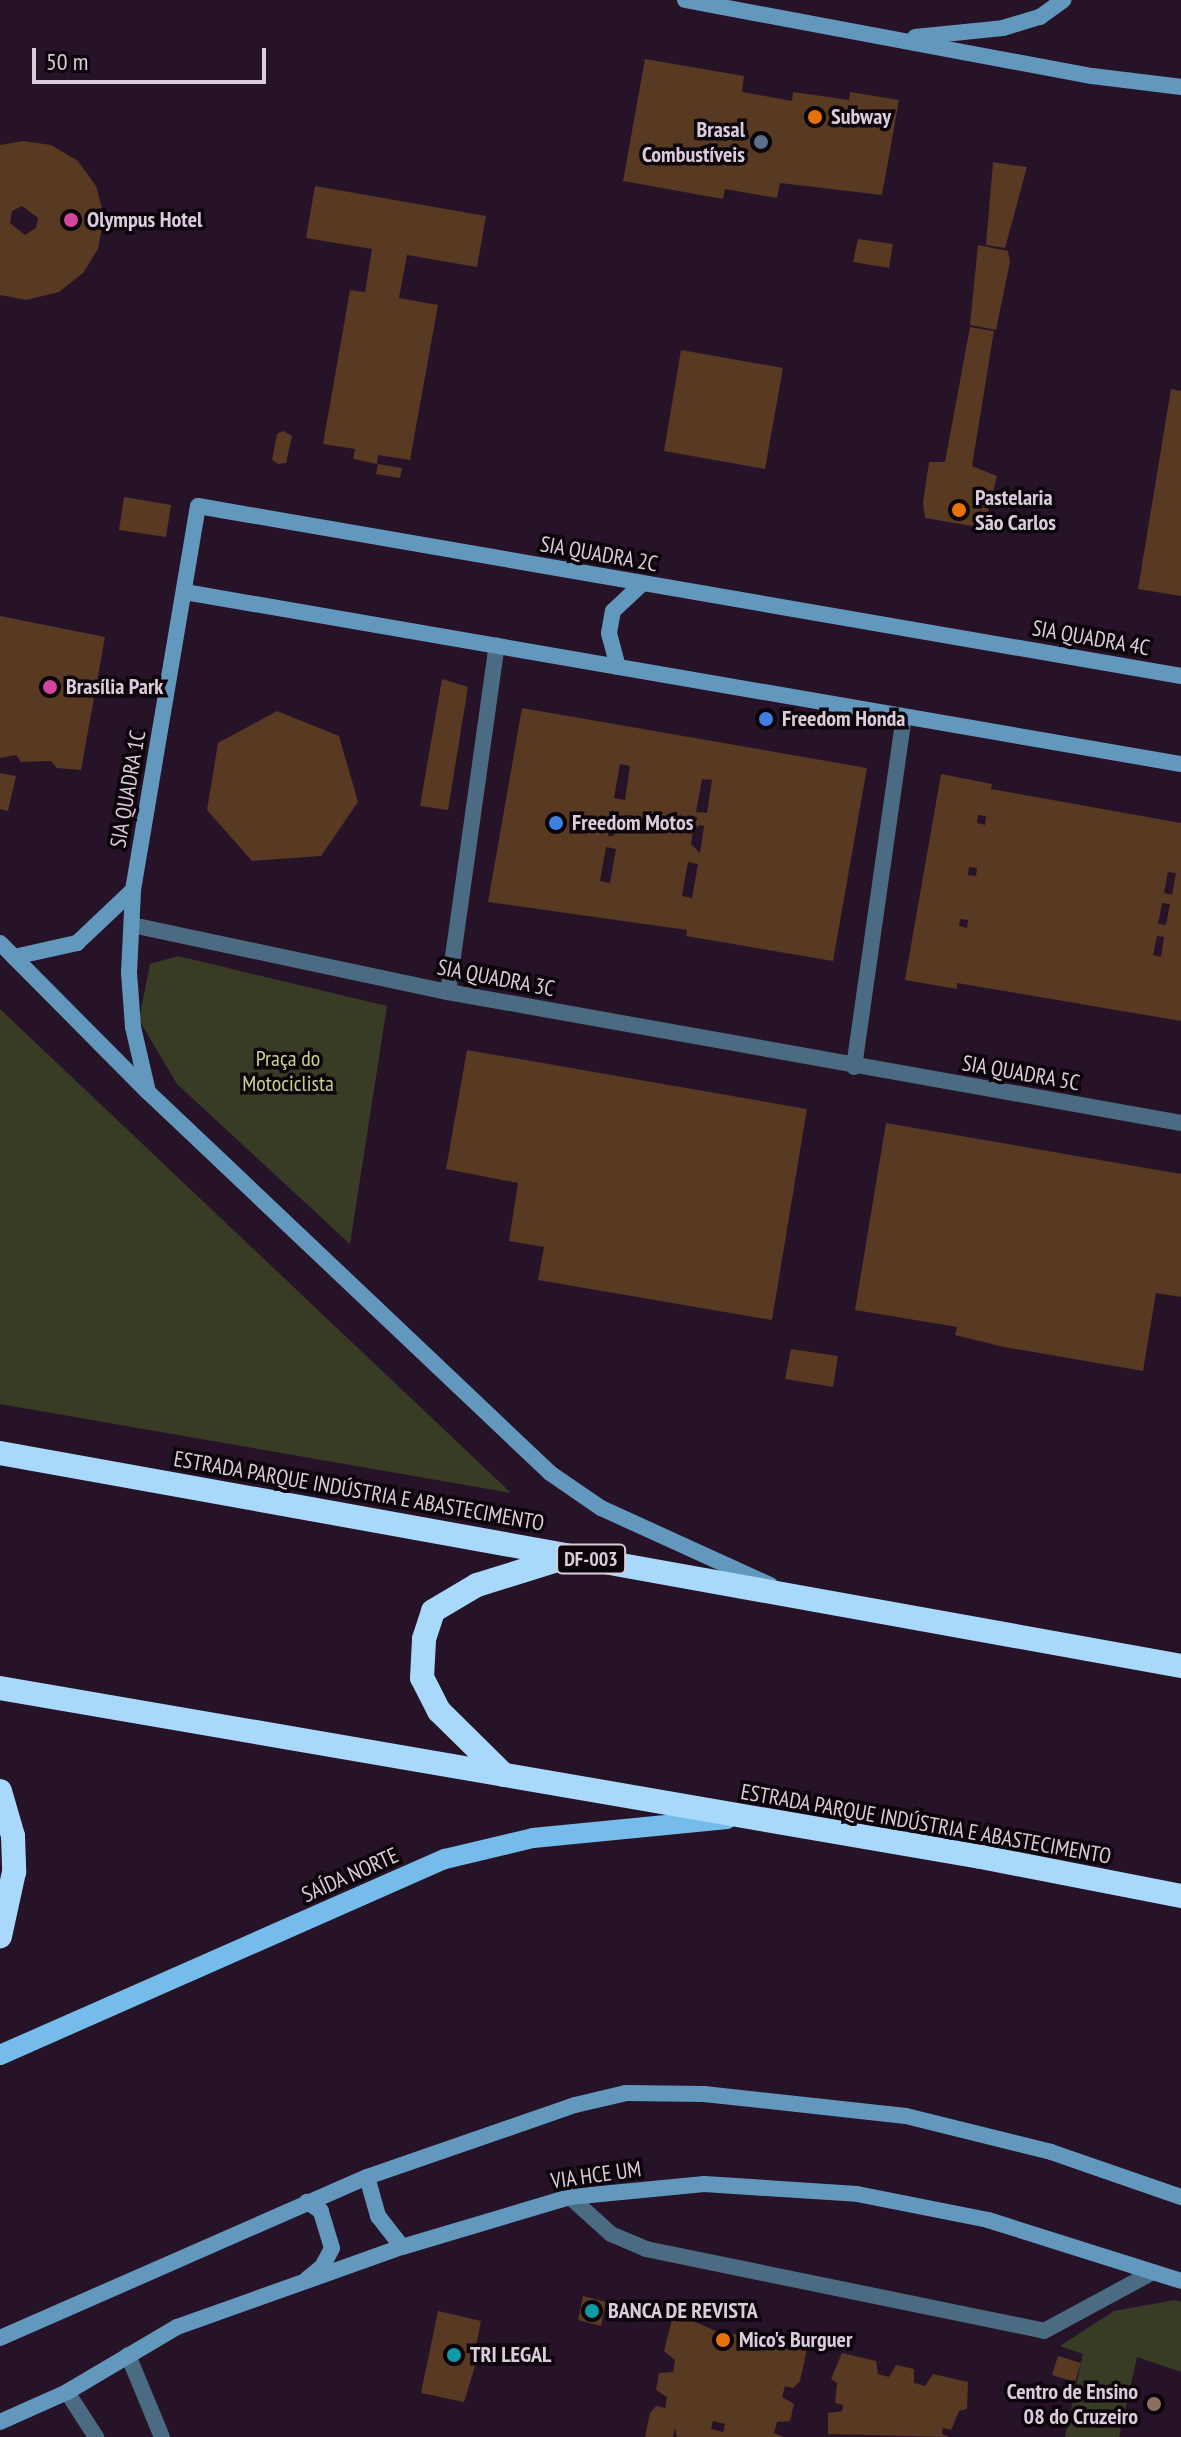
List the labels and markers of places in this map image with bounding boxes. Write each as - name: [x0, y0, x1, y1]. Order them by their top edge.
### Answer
- place label: Subway: [831, 104, 891, 130]
- marker: Subway: [806, 108, 824, 126]
- place label: Brasal Combustíveis: [642, 116, 745, 168]
- marker: Brasal Combustíveis: [752, 133, 770, 151]
- place label: Olympus Hotel: [87, 207, 202, 233]
- marker: Olympus Hotel: [62, 211, 80, 229]
- place label: Pastelaria São Carlos: [975, 484, 1056, 536]
- marker: Pastelaria São Carlos: [950, 501, 968, 519]
- place label: Brasília Park: [66, 674, 163, 700]
- marker: Brasília Park: [41, 678, 59, 696]
- place label: Freedom Honda: [782, 706, 905, 732]
- marker: Freedom Honda: [757, 710, 775, 728]
- place label: Freedom Motos: [572, 810, 693, 836]
- marker: Freedom Motos: [547, 814, 565, 832]
- place label: BANCA DE REVISTA: [608, 2298, 759, 2324]
- marker: BANCA DE REVISTA: [583, 2302, 601, 2320]
- place label: Mico's Burguer: [739, 2327, 852, 2353]
- marker: Mico's Burguer: [714, 2331, 732, 2349]
- place label: TRI LEGAL: [470, 2342, 551, 2368]
- marker: TRI LEGAL: [445, 2346, 463, 2364]
- place label: Centro de Ensino 08 do Cruzeiro: [1007, 2378, 1138, 2430]
- marker: Centro de Ensino 08 do Cruzeiro: [1145, 2395, 1163, 2413]

